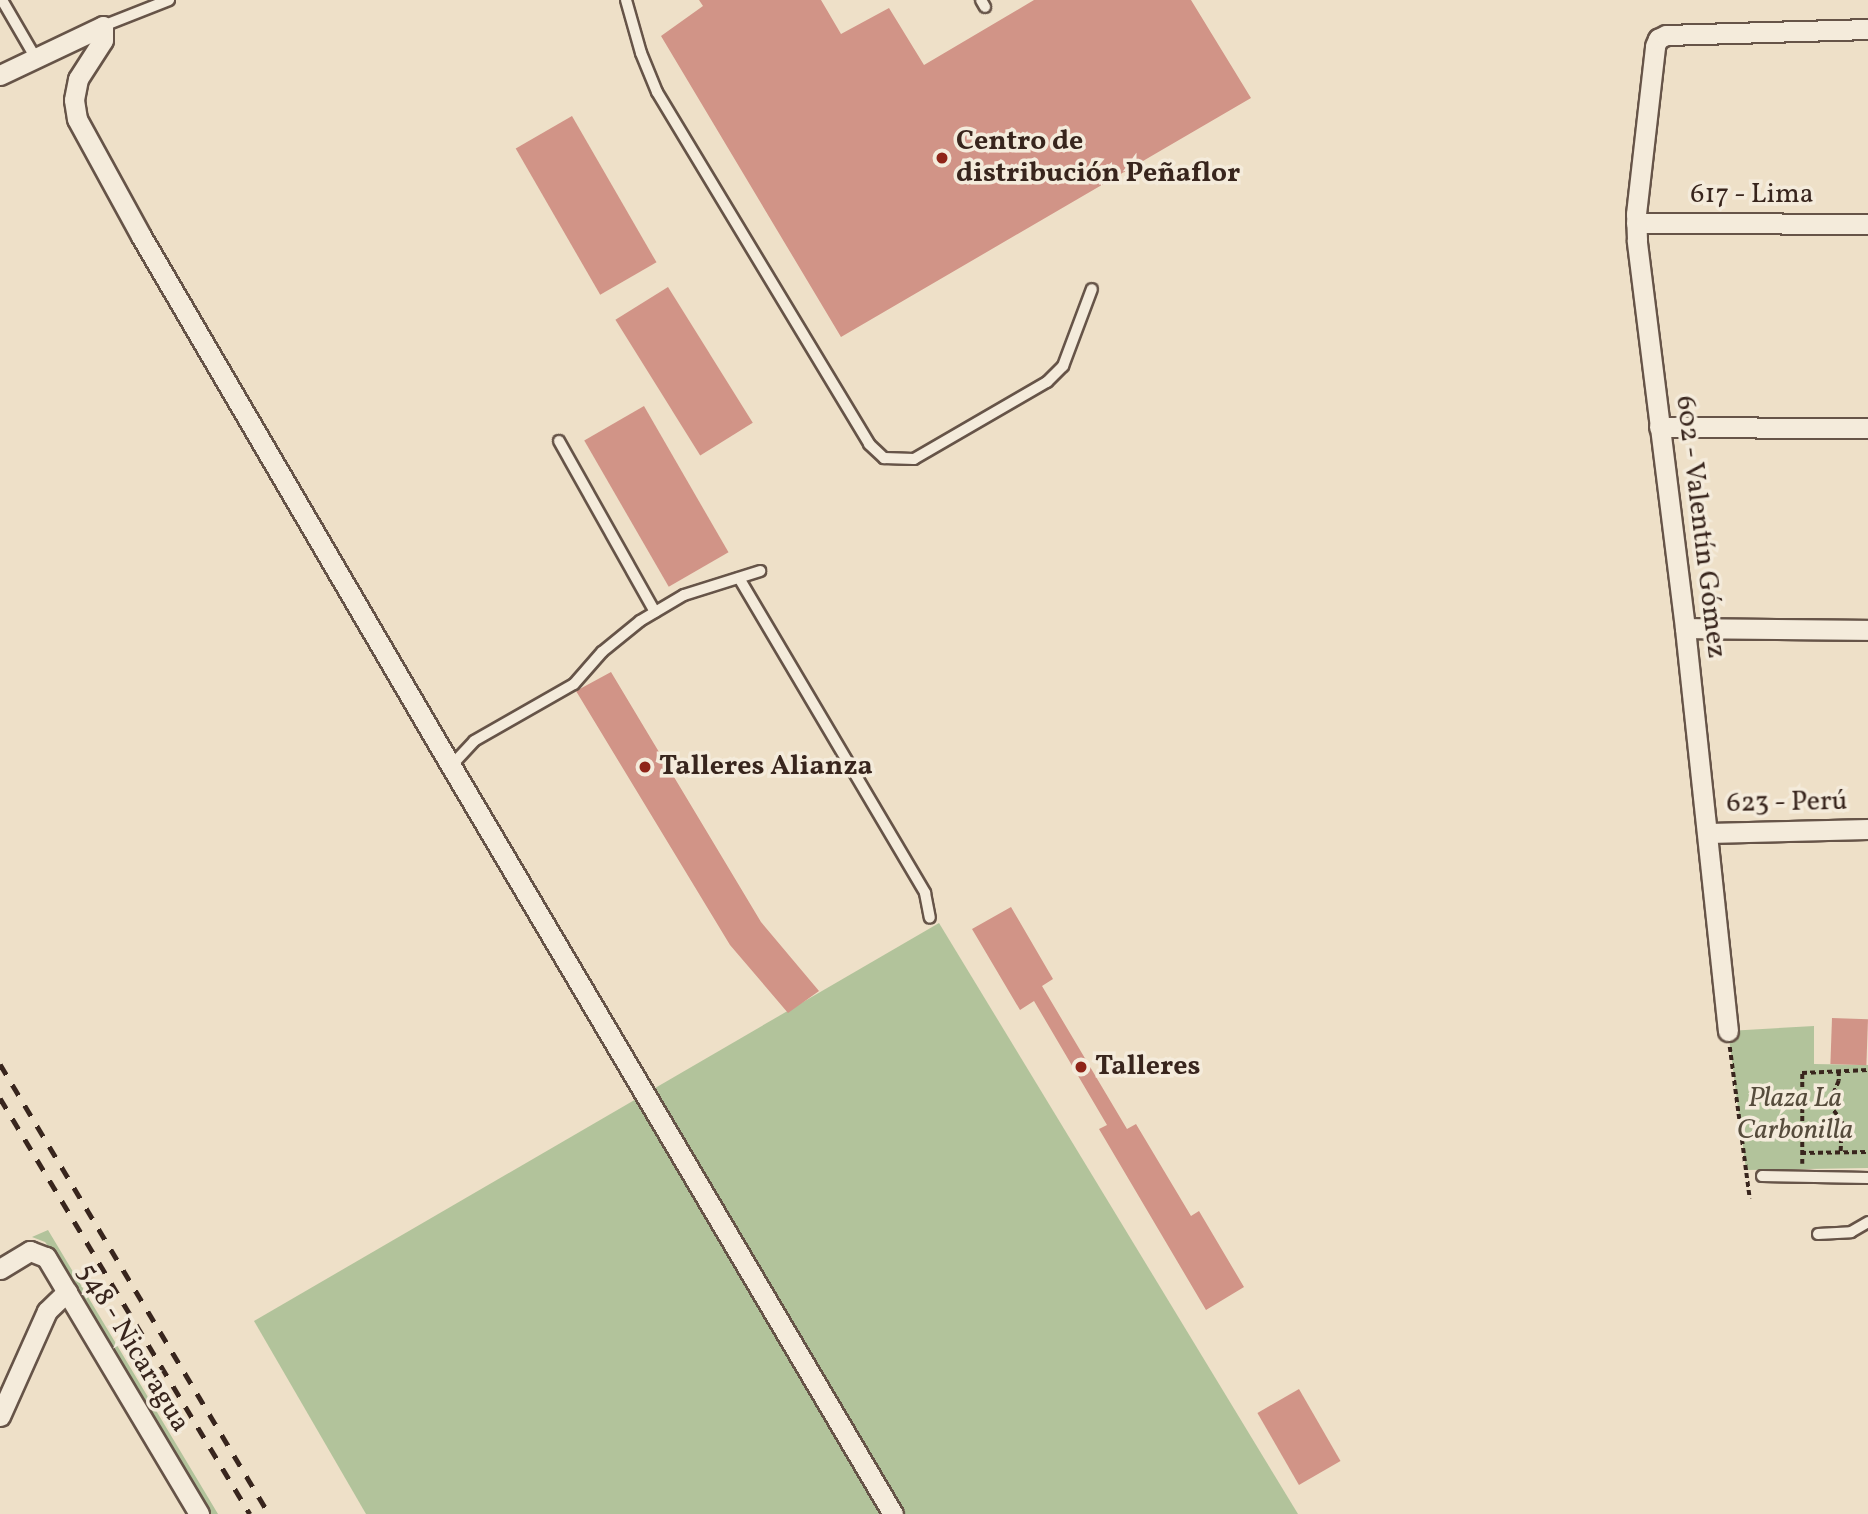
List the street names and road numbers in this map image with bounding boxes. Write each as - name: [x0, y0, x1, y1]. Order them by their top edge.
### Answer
- street label: 617 - Lima: [1690, 178, 1814, 212]
- street label: 602 - Valentín Gómez: [1667, 393, 1733, 661]
- street label: 623 - Perú: [1726, 785, 1848, 821]
- street label: 548 - Nicaragua: [69, 1257, 197, 1439]

